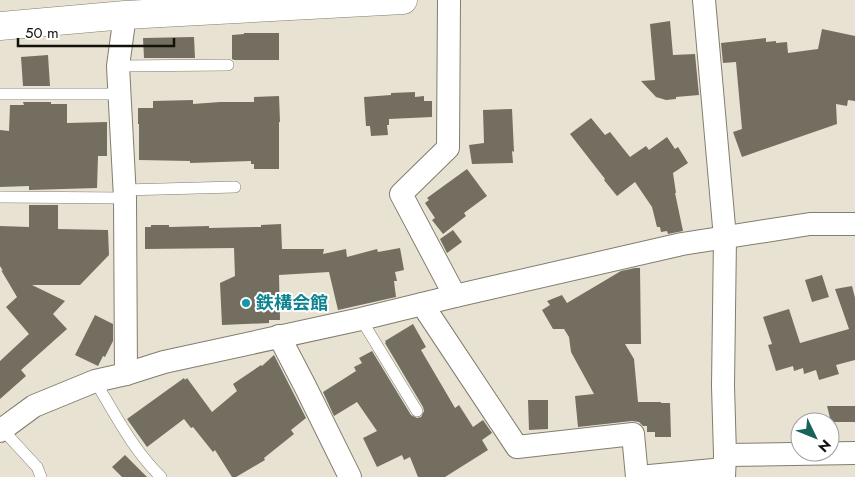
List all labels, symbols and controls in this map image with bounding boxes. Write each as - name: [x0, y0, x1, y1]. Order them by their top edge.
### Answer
- scale bar: [18, 15, 174, 47]
- text: 50 m: [25, 22, 59, 44]
- place label: 鉄構会館: [255, 290, 328, 316]
- marker: 鉄構会館: [240, 297, 252, 309]
- north arrow: [790, 412, 840, 462]
- text: N: [813, 435, 836, 457]

